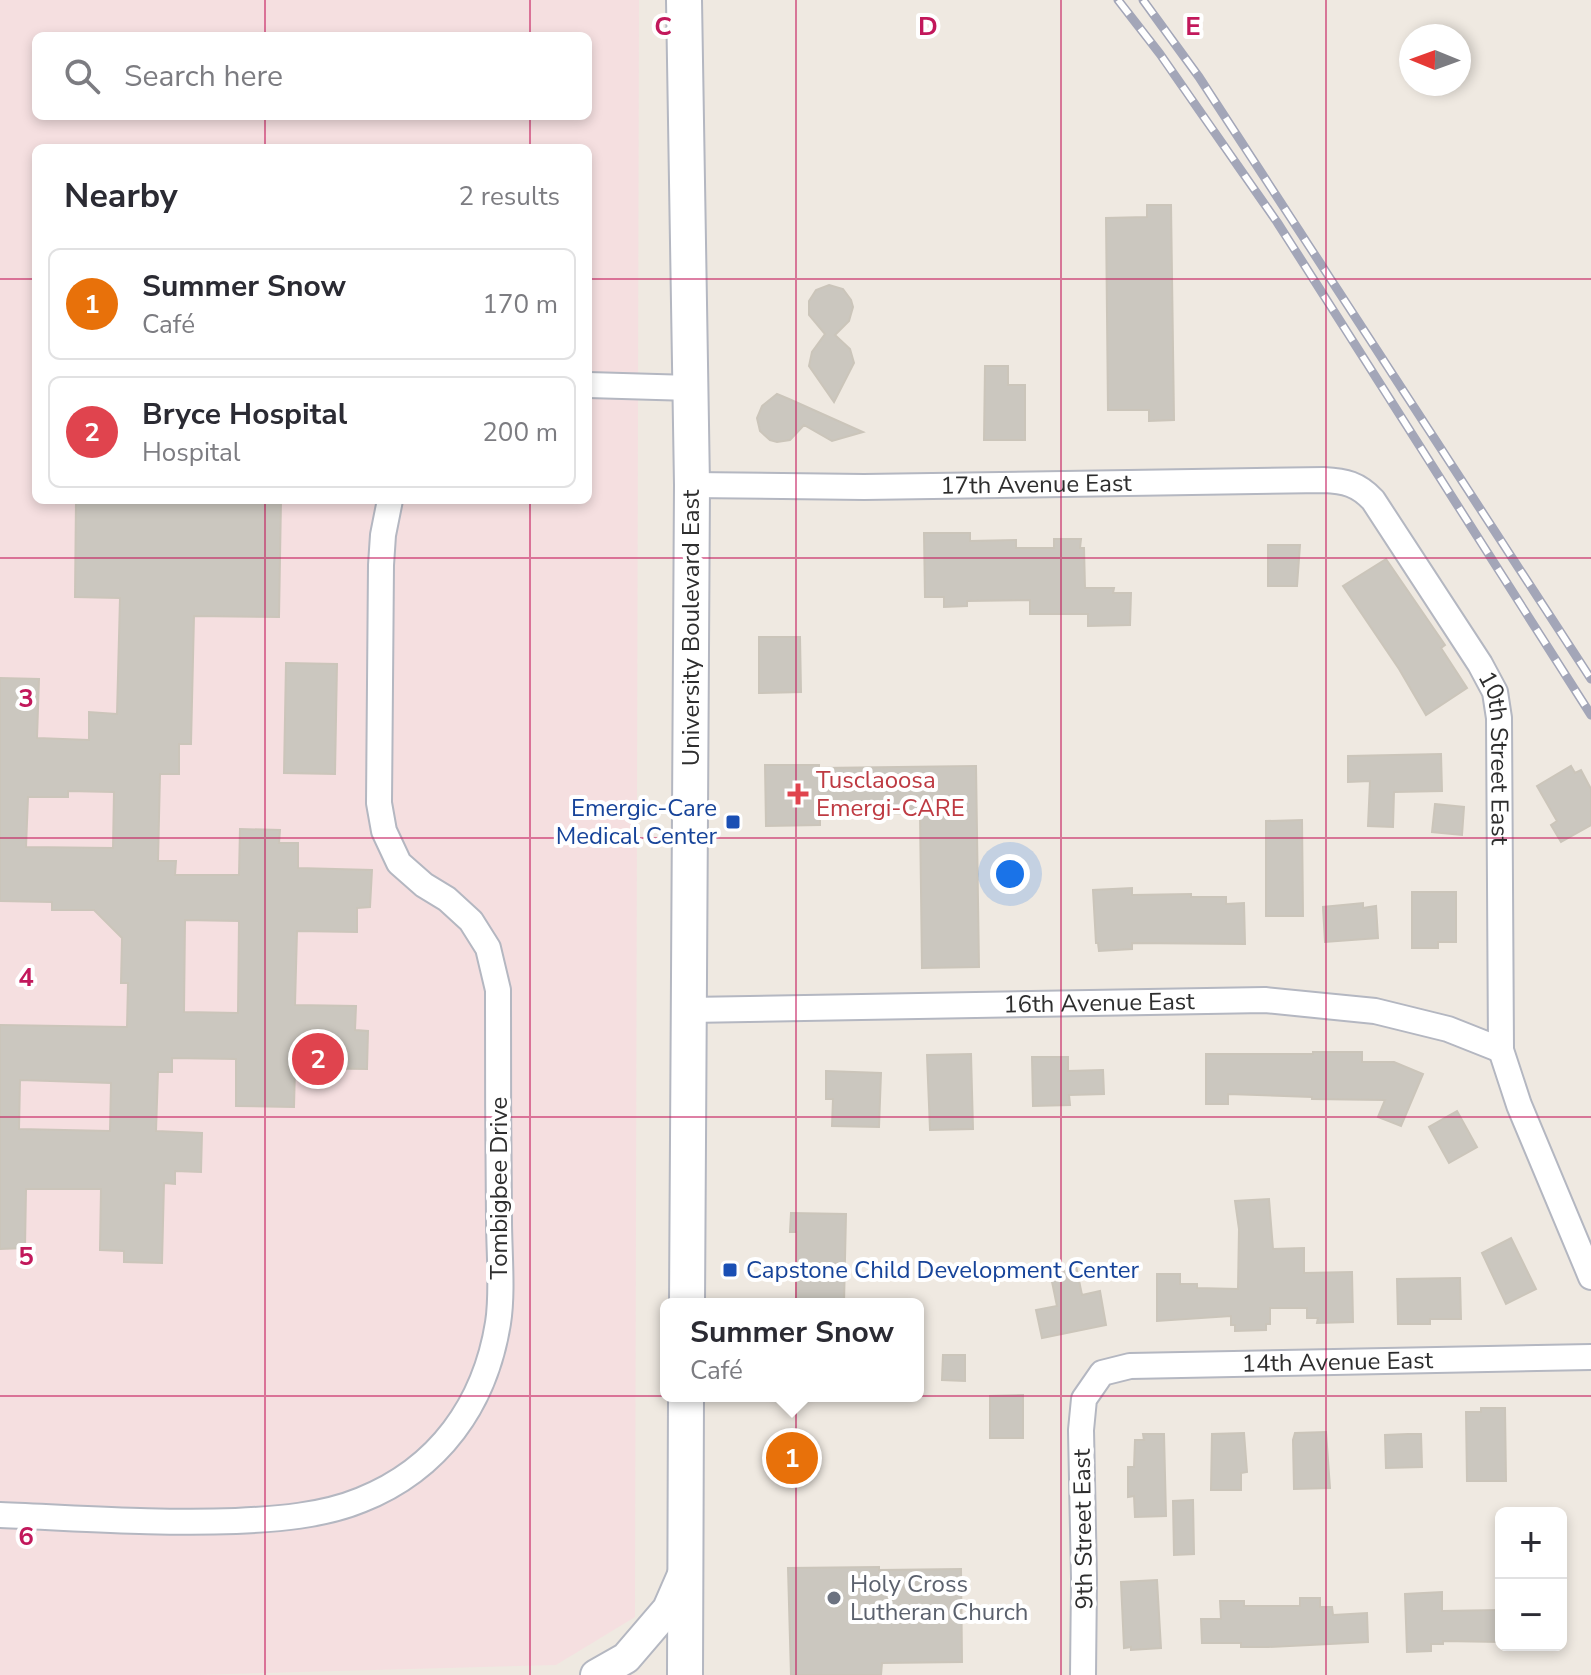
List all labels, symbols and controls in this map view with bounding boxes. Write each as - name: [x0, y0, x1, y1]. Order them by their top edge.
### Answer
- text: C: [654, 9, 672, 44]
- text: D: [918, 9, 938, 44]
- text: E: [1185, 9, 1201, 44]
- north arrow: [1399, 24, 1471, 96]
- search box: [32, 32, 592, 120]
- icon: search: [60, 54, 104, 98]
- text: Search here: [124, 56, 283, 97]
- text: Nearby: [64, 173, 178, 219]
- text: 2 results: [459, 179, 560, 214]
- text: Summer Snow: [142, 266, 346, 307]
- text: 1: [84, 287, 100, 322]
- text: 170 m: [482, 287, 558, 322]
- text: Café: [142, 307, 195, 342]
- text: Bryce Hospital: [142, 394, 347, 435]
- text: 2: [84, 415, 100, 450]
- text: 200 m: [482, 415, 558, 450]
- text: Hospital: [142, 435, 241, 470]
- street label: 17th Avenue East: [940, 467, 1132, 502]
- street label: University Boulevard East: [675, 489, 707, 766]
- street label: 10th Street East: [1471, 665, 1516, 846]
- text: 3: [18, 681, 34, 716]
- place label: Tusclaoosa Emergi-CARE: [816, 764, 965, 824]
- marker: Tusclaoosa Emergi-CARE: [787, 783, 809, 805]
- place label: Emergic-Care Medical Center: [556, 792, 717, 852]
- marker: Emergic-Care Medical Center: [724, 813, 742, 831]
- your location: [990, 854, 1030, 894]
- text: 4: [18, 960, 34, 995]
- street label: 16th Avenue East: [1003, 985, 1195, 1021]
- pin: 2: [292, 1029, 344, 1089]
- street label: Tombigbee Drive: [483, 1097, 515, 1279]
- text: 5: [18, 1239, 34, 1274]
- place label: Capstone Child Development Center: [746, 1254, 1140, 1286]
- marker: Capstone Child Development Center: [721, 1261, 739, 1279]
- popup: [660, 1298, 924, 1402]
- text: Summer Snow: [690, 1312, 894, 1353]
- street label: 14th Avenue East: [1241, 1344, 1434, 1380]
- text: Café: [690, 1353, 743, 1388]
- pin: 1: [766, 1428, 818, 1488]
- street label: 9th Street East: [1066, 1448, 1100, 1610]
- map controls: [1495, 1507, 1567, 1651]
- button: +: [1495, 1507, 1567, 1579]
- text: 6: [18, 1519, 34, 1554]
- place label: Holy Cross Lutheran Church: [850, 1568, 1028, 1628]
- button: −: [1495, 1579, 1567, 1651]
- marker: Holy Cross Lutheran Church: [825, 1589, 843, 1607]

